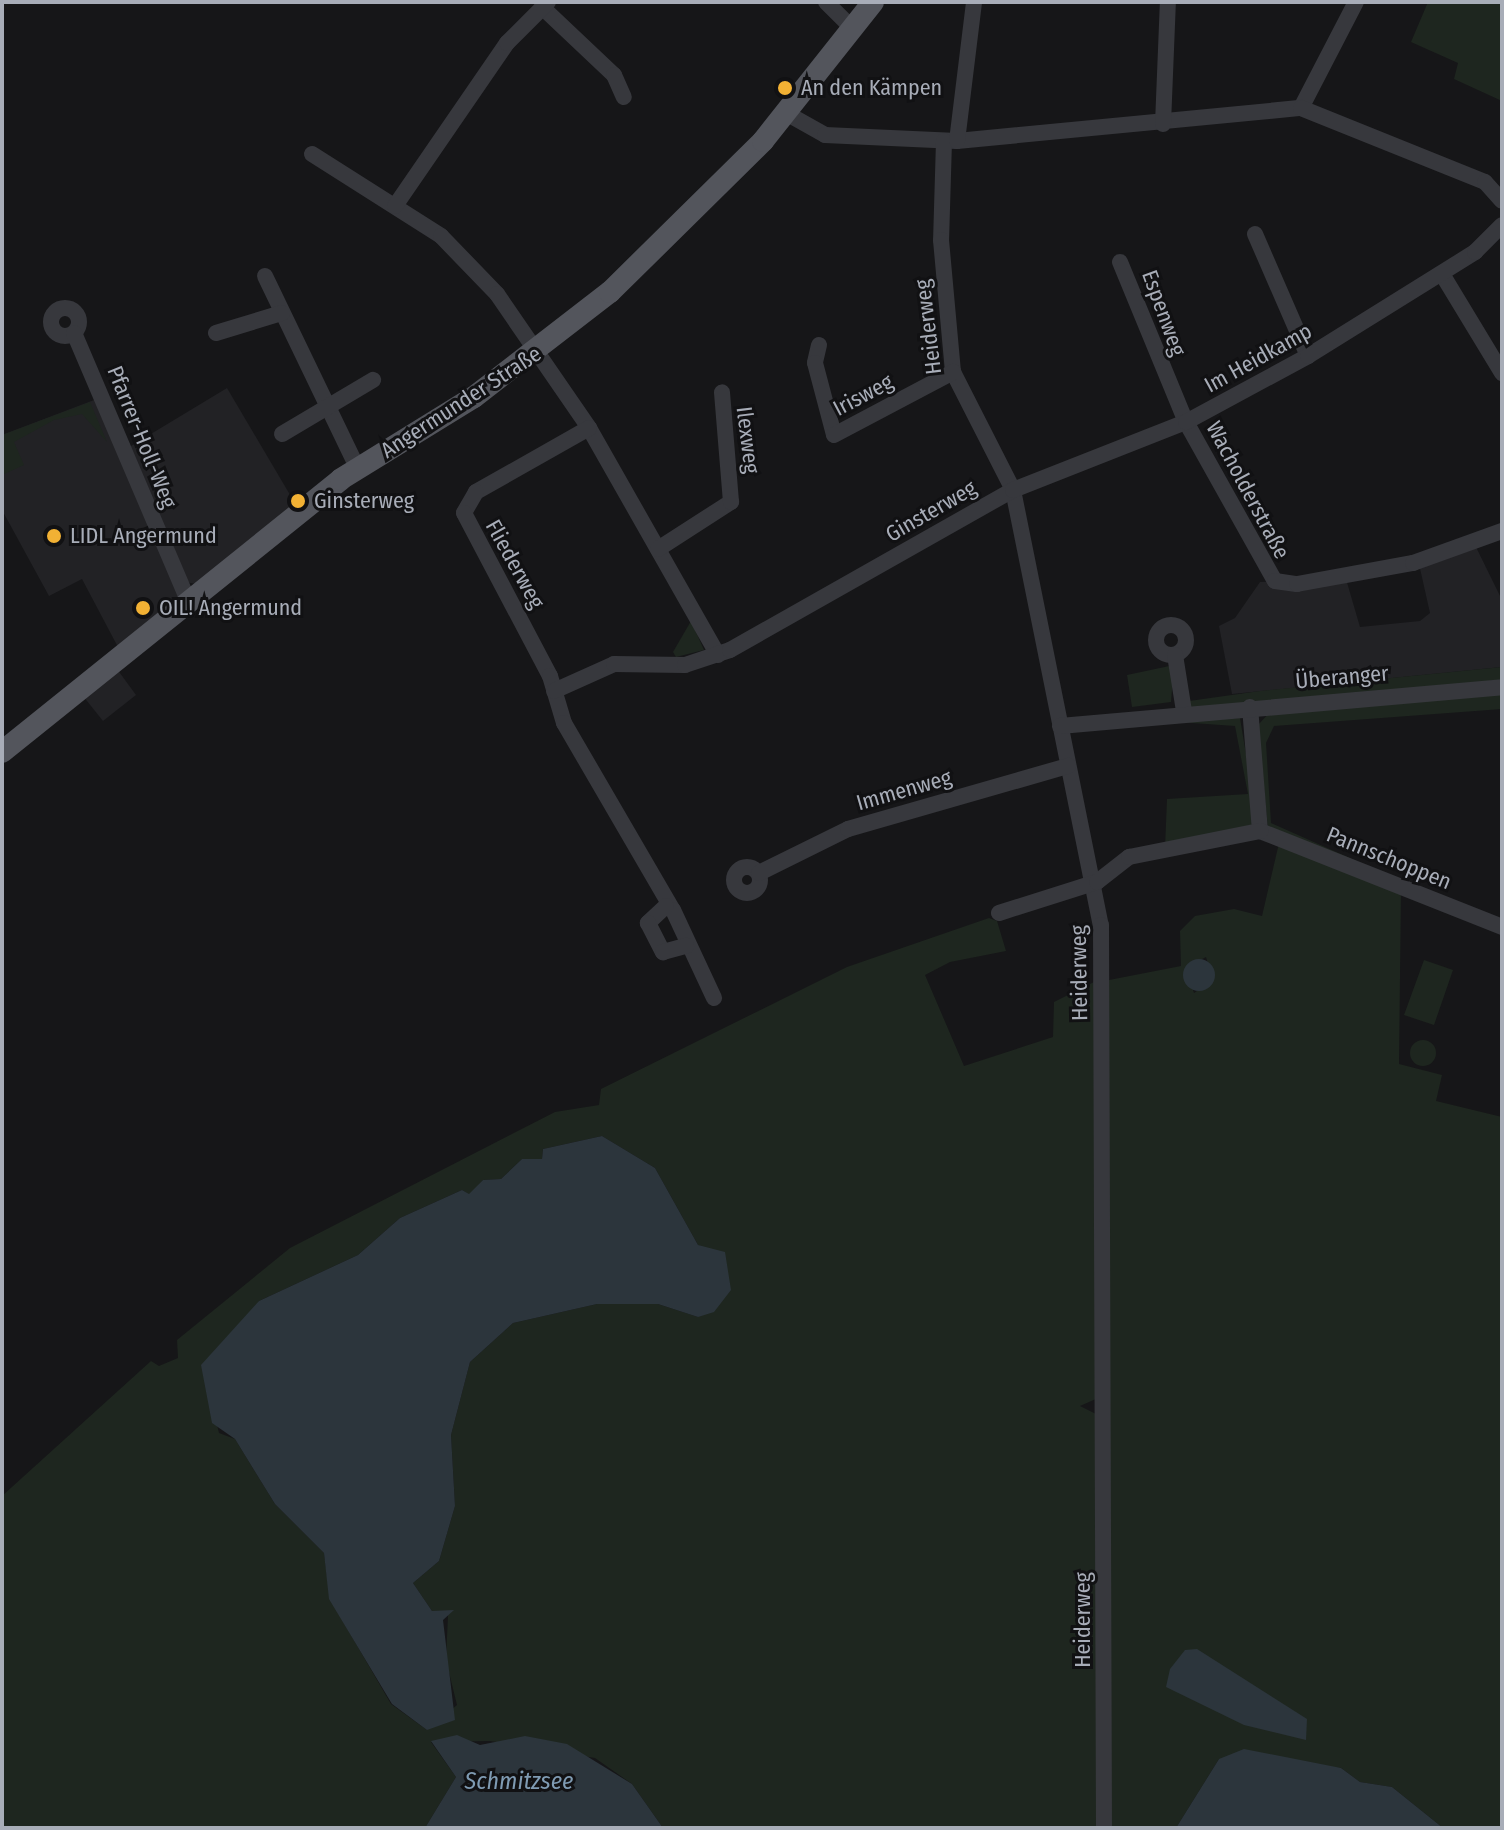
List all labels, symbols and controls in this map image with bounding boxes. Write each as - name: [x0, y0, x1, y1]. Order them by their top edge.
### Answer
- place label: An den Kämpen: [801, 75, 942, 101]
- marker: An den Kämpen: [776, 79, 794, 97]
- street label: Espenweg: [1136, 266, 1192, 360]
- street label: Heiderweg: [909, 278, 947, 376]
- street label: Im Heidkamp: [1200, 318, 1316, 398]
- street label: Angermunder Straße: [376, 340, 546, 464]
- street label: Pfarrer-Holl-Weg: [101, 362, 183, 512]
- street label: Irisweg: [829, 368, 897, 422]
- street label: Ilexweg: [731, 405, 765, 475]
- street label: Wacholderstraße: [1201, 417, 1295, 563]
- street label: Ginsterweg: [881, 475, 981, 547]
- place label: Ginsterweg: [314, 488, 414, 514]
- marker: Ginsterweg: [289, 492, 307, 510]
- street label: Fliederweg: [480, 515, 550, 613]
- place label: LIDL Angermund: [70, 523, 217, 549]
- marker: LIDL Angermund: [45, 527, 63, 545]
- place label: OIL! Angermund: [159, 595, 302, 621]
- marker: OIL! Angermund: [134, 599, 152, 617]
- street label: Überanger: [1294, 660, 1390, 694]
- street label: Immenweg: [853, 764, 955, 816]
- street label: Pannschoppen: [1323, 821, 1455, 895]
- street label: Heiderweg: [1065, 925, 1093, 1021]
- street label: Heiderweg: [1070, 1572, 1096, 1668]
- water label: Schmitzsee: [465, 1768, 573, 1796]

